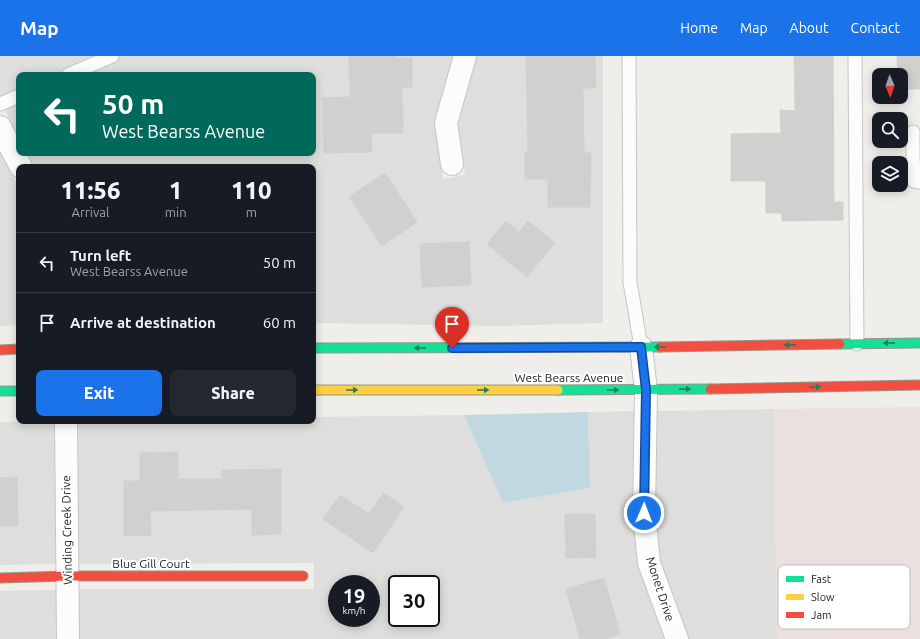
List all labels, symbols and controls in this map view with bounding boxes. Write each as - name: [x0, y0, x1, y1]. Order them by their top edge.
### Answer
- text: Map: [20, 17, 59, 39]
- text: Home: [680, 20, 718, 36]
- text: Map: [740, 20, 768, 36]
- text: About: [790, 20, 829, 36]
- text: Contact: [851, 20, 900, 36]
- north arrow: [872, 68, 908, 104]
- map controls: [872, 68, 908, 192]
- icon: left: [36, 88, 88, 140]
- text: 50 m: [102, 88, 164, 119]
- button: search: [872, 112, 908, 148]
- text: West Bearss Avenue: [102, 121, 265, 141]
- button: layers: [872, 156, 908, 192]
- text: 11:56: [60, 177, 120, 204]
- text: 1: [169, 177, 182, 204]
- text: 110: [231, 177, 272, 204]
- text: Arrival: [71, 205, 109, 219]
- text: min: [165, 205, 187, 219]
- text: m: [246, 205, 257, 219]
- text: Turn left: [70, 247, 131, 264]
- icon: left: [36, 252, 58, 274]
- text: 50 m: [263, 254, 296, 271]
- text: West Bearss Avenue: [70, 264, 188, 278]
- pin: [435, 307, 469, 348]
- icon: arrive: [36, 312, 58, 334]
- icon: arrive: [441, 313, 463, 335]
- text: Arrive at destination: [70, 314, 216, 331]
- text: 60 m: [263, 314, 296, 331]
- one-way arrow: [882, 340, 895, 346]
- one-way arrow: [783, 342, 796, 348]
- one-way arrow: [653, 344, 666, 350]
- one-way arrow: [413, 345, 426, 351]
- button: Exit: [36, 370, 162, 416]
- button: Share: [170, 370, 296, 416]
- street label: West Bearss Avenue: [515, 371, 623, 384]
- one-way arrow: [809, 384, 822, 390]
- one-way arrow: [679, 386, 692, 392]
- one-way arrow: [346, 387, 359, 393]
- one-way arrow: [477, 387, 490, 393]
- one-way arrow: [607, 387, 620, 393]
- street label: Winding Creek Drive: [59, 475, 74, 585]
- position arrow: [623, 492, 665, 534]
- street label: Monet Drive: [644, 555, 677, 623]
- street label: Blue Gill Court: [112, 557, 190, 570]
- legend: [778, 565, 910, 629]
- text: Fast: [811, 573, 832, 585]
- speed limit sign: 30: [388, 575, 440, 627]
- text: 19: [343, 584, 365, 607]
- text: Slow: [811, 591, 835, 603]
- text: km/h: [342, 605, 366, 616]
- text: Jam: [811, 609, 832, 621]

